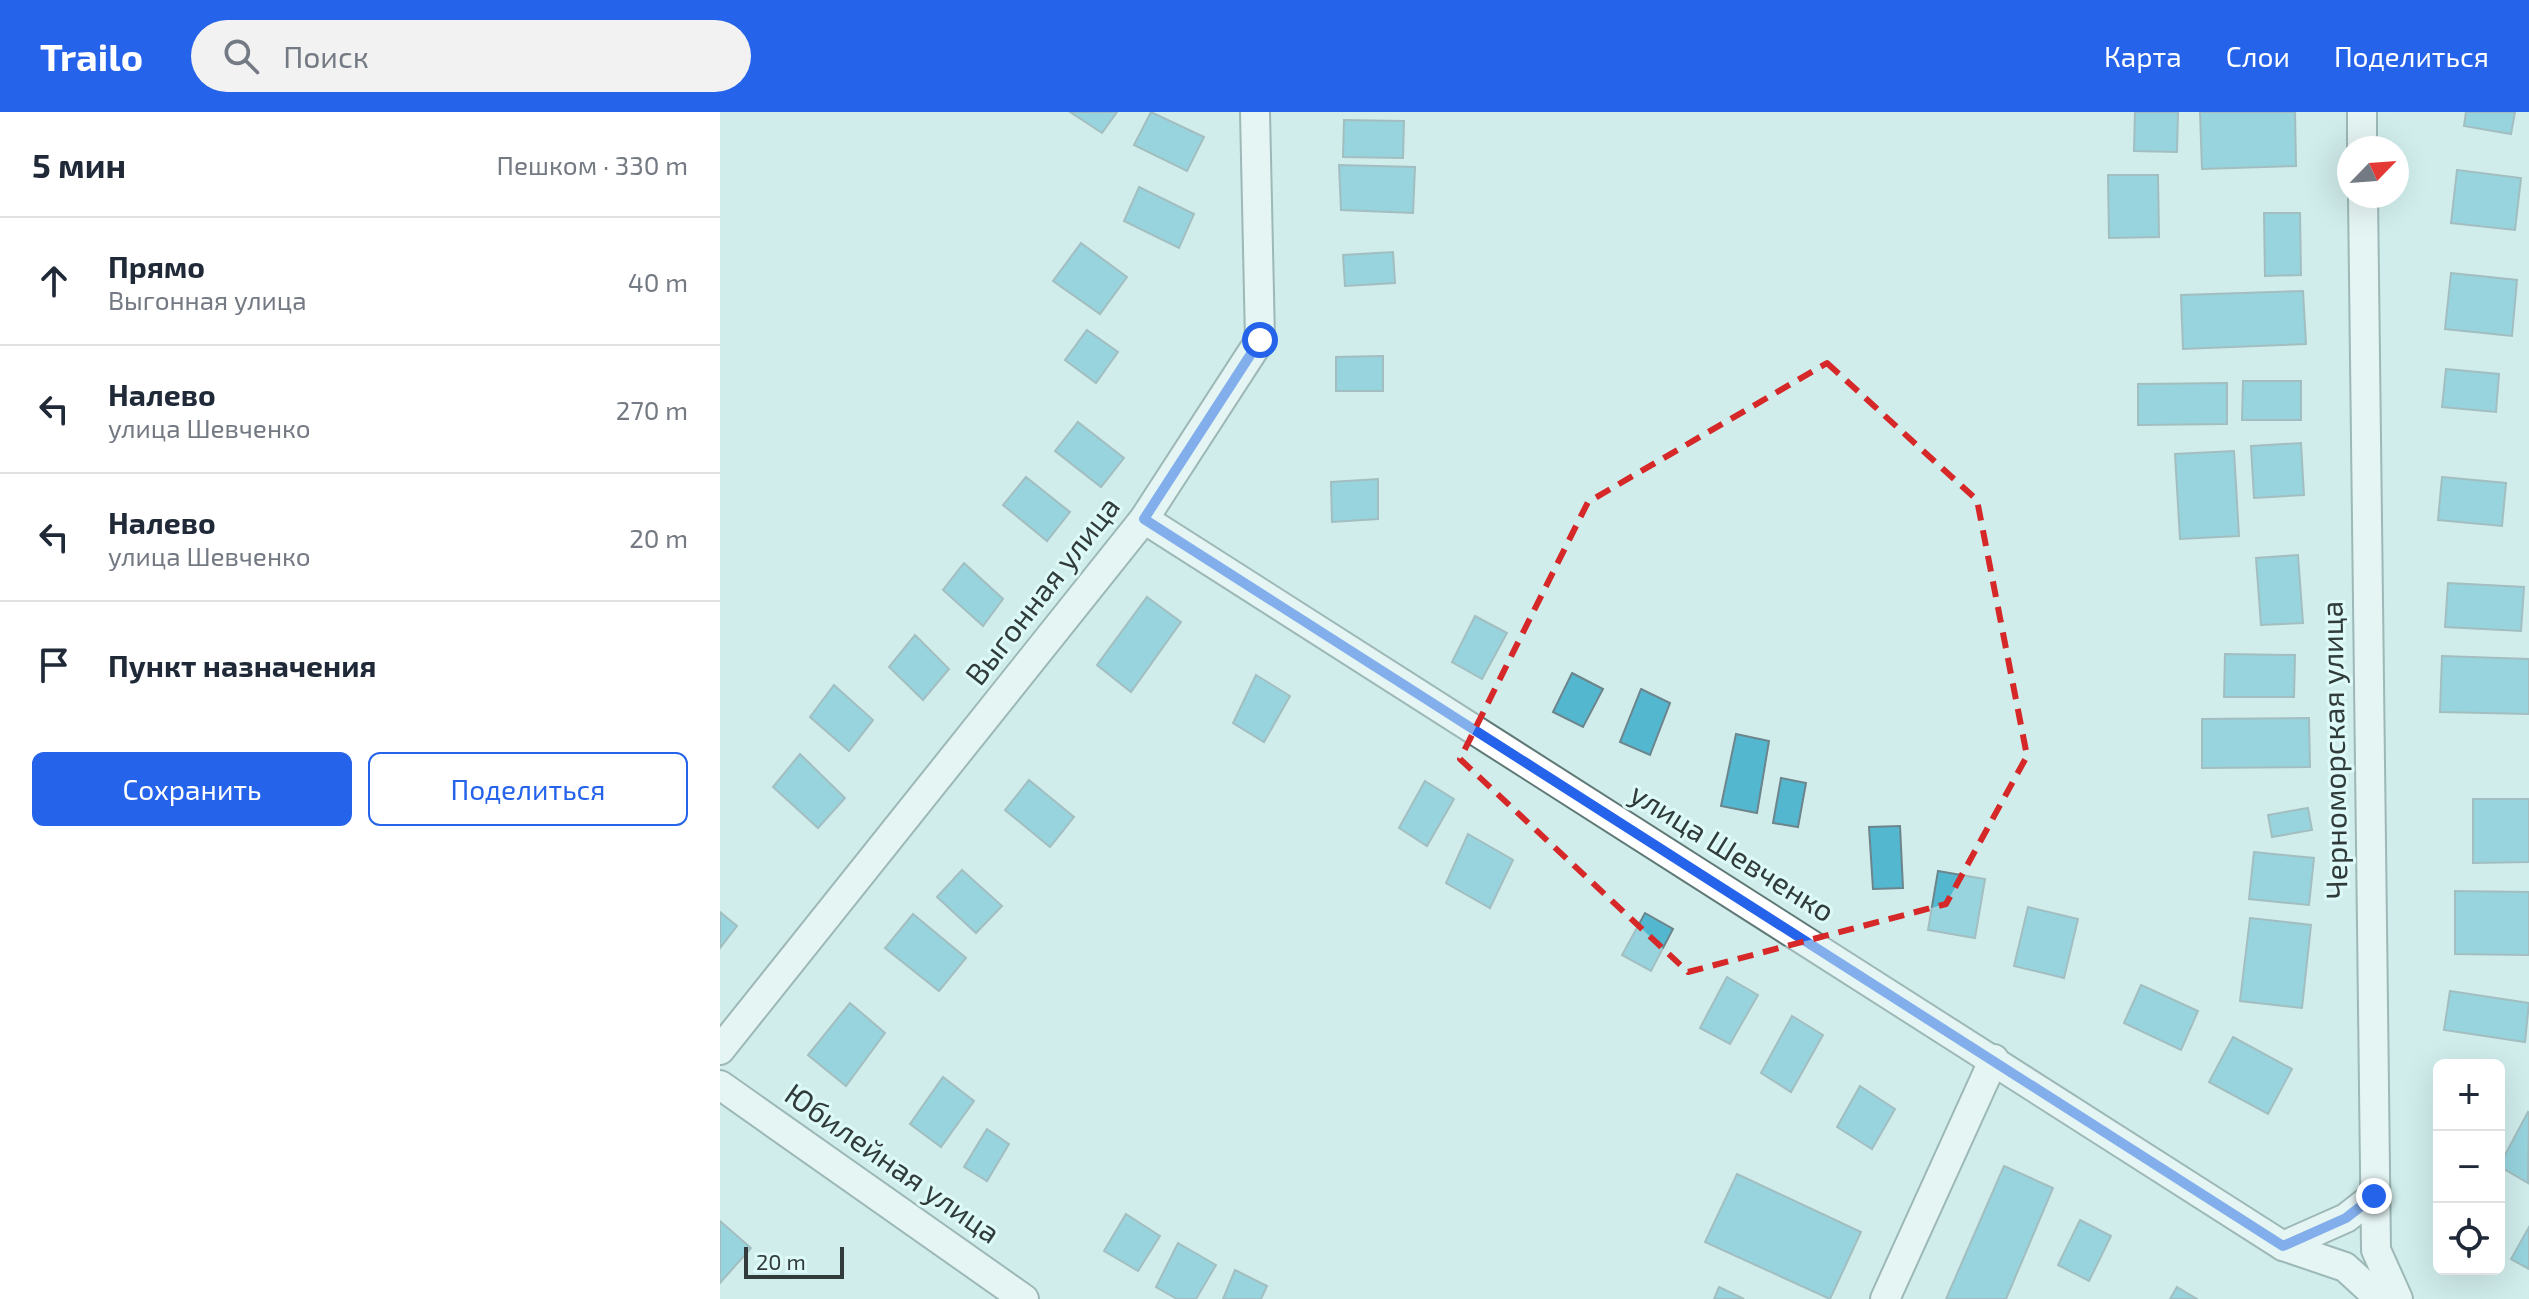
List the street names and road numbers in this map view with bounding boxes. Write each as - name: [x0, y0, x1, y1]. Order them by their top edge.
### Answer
- street label: Выгонная улица: [957, 488, 1127, 692]
- street label: Черноморская улица: [2312, 601, 2355, 899]
- street label: улица Шевченко: [1624, 774, 1842, 929]
- street label: Юбилейная улица: [778, 1075, 1008, 1251]

